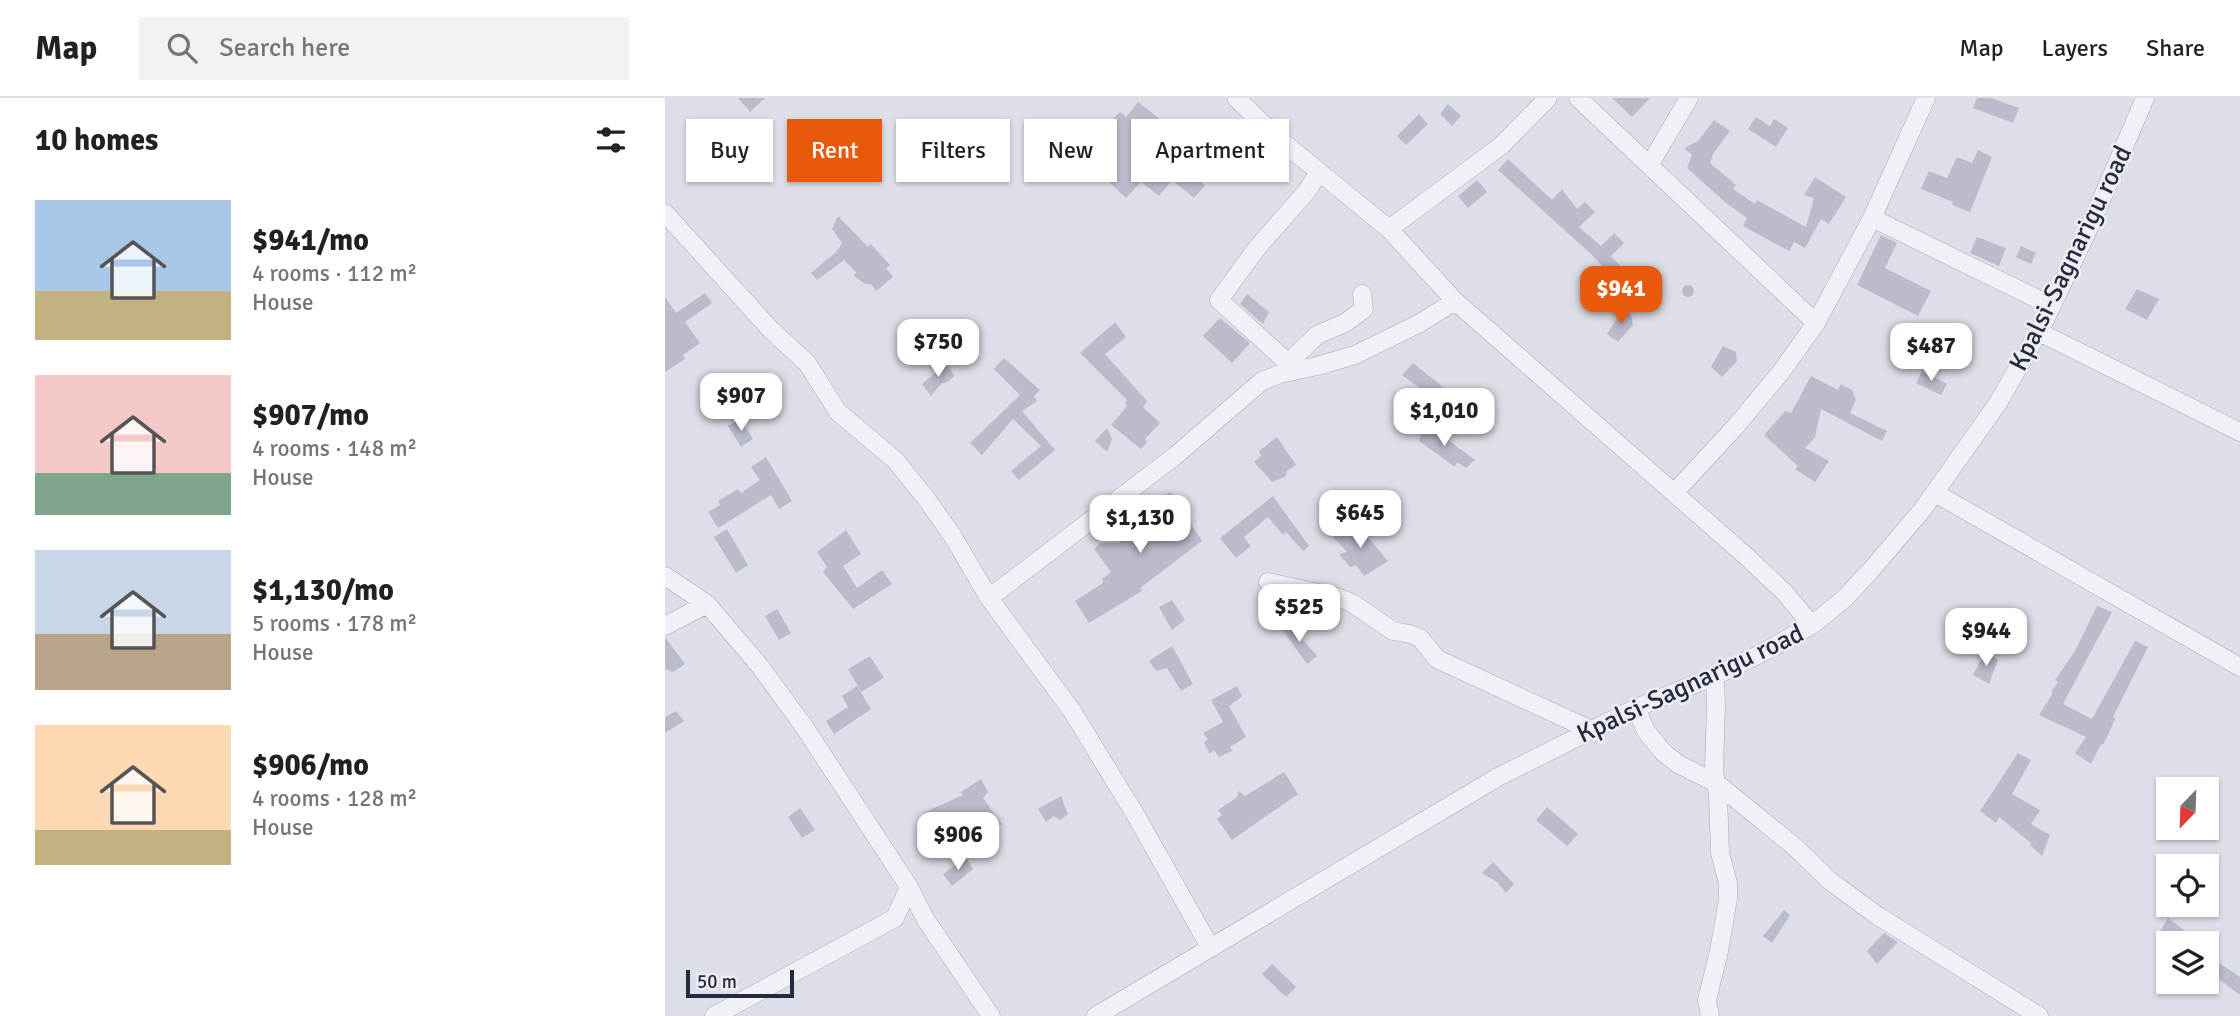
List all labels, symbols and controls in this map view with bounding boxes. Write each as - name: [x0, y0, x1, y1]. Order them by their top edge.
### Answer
- search box: [139, 17, 629, 80]
- text: Map: [35, 28, 97, 69]
- icon: search: [163, 29, 201, 67]
- text: Search here: [219, 32, 350, 64]
- text: Map: [1959, 33, 2004, 63]
- text: Layers: [2042, 33, 2108, 63]
- text: Share: [2146, 33, 2205, 63]
- chip: Buy: [686, 119, 773, 182]
- chip: Rent: [787, 119, 882, 182]
- chip: Filters: [896, 119, 1010, 182]
- chip: New: [1024, 119, 1117, 182]
- chip: Apartment: [1131, 119, 1289, 182]
- icon: filters: [592, 121, 630, 159]
- text: 10 homes: [35, 122, 158, 159]
- street label: Kpalsi-Sagnarigu road: [2002, 141, 2139, 376]
- text: $941/mo: [252, 222, 369, 259]
- icon: home: [91, 228, 175, 312]
- text: 4 rooms · 112 m²: [252, 259, 417, 288]
- pin: $941: [1580, 266, 1662, 326]
- text: $941: [1596, 274, 1646, 303]
- text: House: [252, 288, 314, 317]
- pin: $750: [897, 320, 979, 379]
- pin: $487: [1890, 324, 1972, 383]
- text: $750: [913, 327, 963, 356]
- text: $487: [1906, 331, 1956, 360]
- pin: $907: [700, 374, 782, 433]
- text: $907: [716, 381, 766, 410]
- pin: $1,010: [1387, 388, 1501, 448]
- text: $1,010: [1410, 396, 1478, 425]
- text: $907/mo: [252, 397, 369, 434]
- icon: home: [91, 403, 175, 487]
- text: 4 rooms · 148 m²: [252, 434, 417, 463]
- text: House: [252, 463, 314, 492]
- pin: $645: [1319, 490, 1401, 550]
- pin: $1,130: [1083, 496, 1197, 555]
- text: $645: [1335, 498, 1385, 527]
- text: $1,130: [1106, 503, 1174, 532]
- text: $1,130/mo: [252, 572, 394, 609]
- icon: home: [91, 578, 175, 662]
- pin: $525: [1258, 584, 1340, 644]
- text: $525: [1274, 592, 1324, 621]
- pin: $944: [1945, 608, 2027, 668]
- text: 5 rooms · 178 m²: [252, 609, 417, 638]
- text: $944: [1961, 616, 2011, 645]
- street label: Kpalsi-Sagnarigu road: [1572, 617, 1809, 750]
- text: House: [252, 638, 314, 667]
- text: $906/mo: [252, 747, 369, 784]
- icon: home: [91, 753, 175, 837]
- north arrow: [2156, 777, 2219, 840]
- map controls: [2156, 777, 2219, 994]
- text: 4 rooms · 128 m²: [252, 784, 417, 813]
- pin: $906: [917, 812, 999, 872]
- text: House: [252, 813, 314, 842]
- text: $906: [933, 820, 983, 849]
- button: locate: [2156, 854, 2219, 917]
- button: layers: [2156, 931, 2219, 994]
- scale bar: [686, 967, 795, 999]
- text: 50 m: [697, 970, 737, 994]

